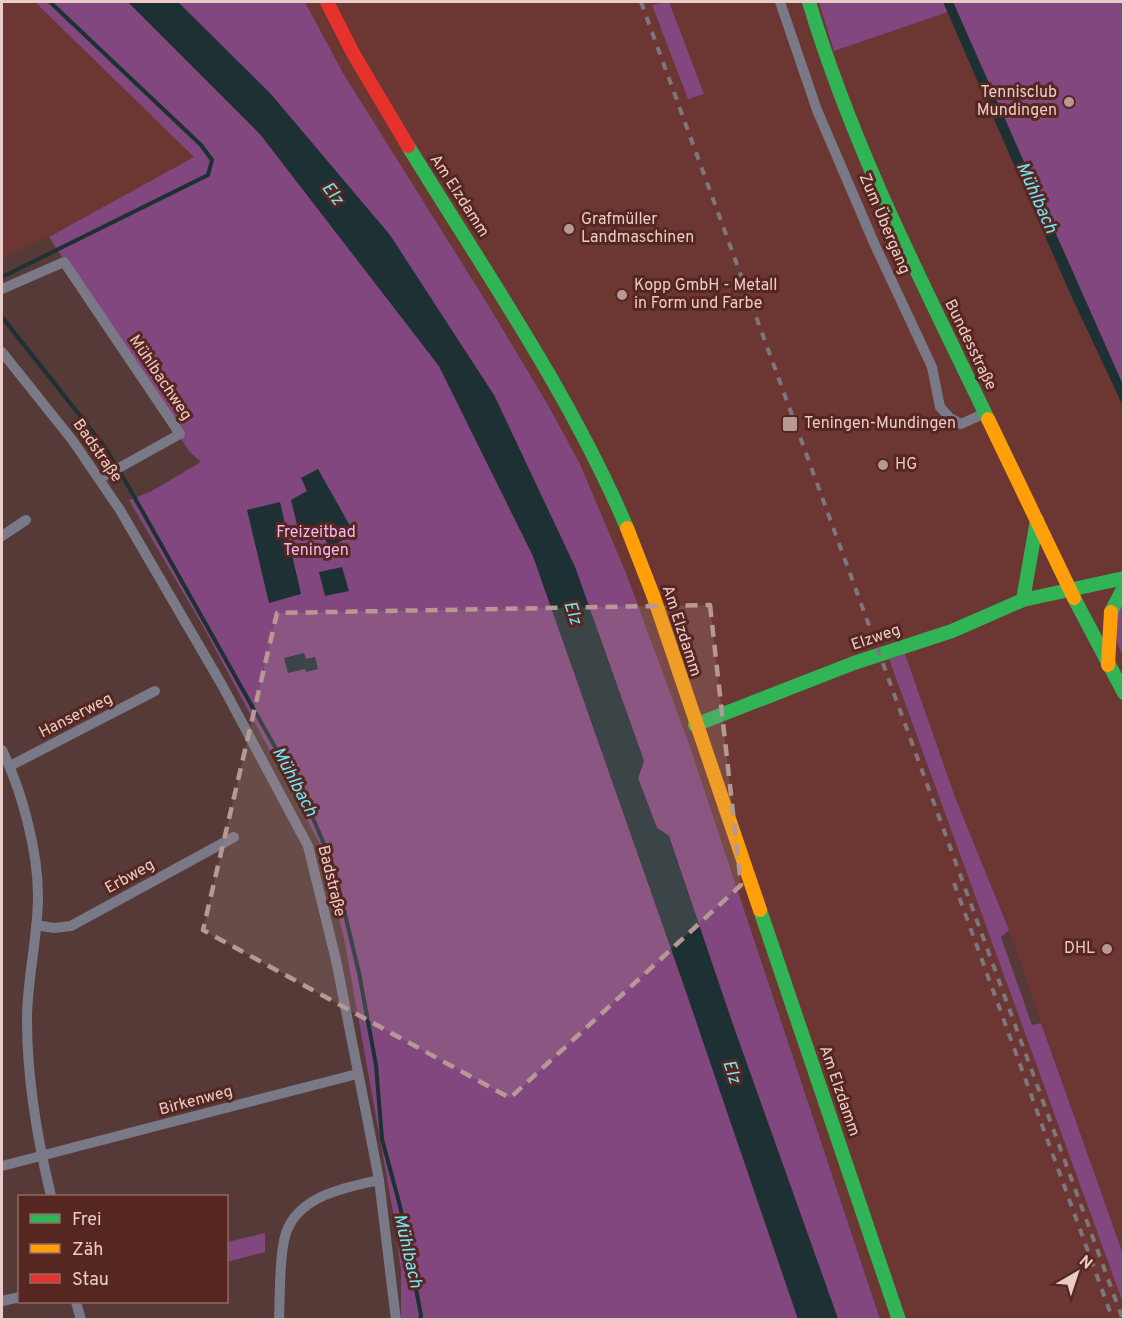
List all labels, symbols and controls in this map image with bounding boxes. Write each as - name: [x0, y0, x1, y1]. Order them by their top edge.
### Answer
- place label: Tennisclub Mundingen: [977, 83, 1057, 121]
- marker: Tennisclub Mundingen: [1062, 95, 1076, 109]
- street label: Am Elzdamm: [425, 151, 493, 241]
- water label: Mühlbach: [1010, 159, 1062, 237]
- street label: Zum Übergang: [854, 170, 916, 277]
- water label: Elz: [316, 178, 349, 211]
- place label: Grafmüller Landmaschinen: [581, 210, 694, 248]
- marker: Grafmüller Landmaschinen: [562, 222, 576, 236]
- place label: Kopp GmbH - Metall in Form und Farbe: [634, 276, 777, 314]
- marker: Kopp GmbH - Metall in Form und Farbe: [615, 288, 629, 302]
- street label: Bundesstraße: [939, 296, 1001, 394]
- street label: Mühlbachweg: [124, 331, 196, 425]
- place label: Teningen-Mundingen: [804, 414, 956, 434]
- street label: Badstraße: [68, 415, 126, 487]
- marker: Teningen-Mundingen: [781, 415, 799, 433]
- place label: HG: [895, 455, 917, 475]
- marker: HG: [876, 458, 890, 472]
- park label: Freizeitbad Teningen: [276, 523, 356, 561]
- street label: Am Elzdamm: [657, 583, 705, 679]
- water label: Elz: [557, 598, 587, 629]
- street label: Elzweg: [849, 620, 903, 656]
- street label: Hanserweg: [36, 689, 116, 743]
- water label: Mühlbach: [266, 743, 322, 821]
- street label: Badstraße: [312, 843, 350, 919]
- street label: Erbweg: [102, 855, 158, 899]
- place label: DHL: [1064, 939, 1095, 959]
- marker: DHL: [1100, 942, 1114, 956]
- street label: Am Elzdamm: [814, 1043, 864, 1139]
- water label: Elz: [716, 1057, 746, 1088]
- street label: Birkenweg: [157, 1082, 235, 1120]
- legend: [18, 1195, 228, 1303]
- text: Frei: [72, 1209, 102, 1232]
- water label: Mühlbach: [387, 1212, 427, 1291]
- text: Zäh: [72, 1239, 103, 1262]
- north arrow: [1047, 1243, 1107, 1303]
- text: N: [1074, 1252, 1096, 1274]
- text: Stau: [72, 1269, 109, 1292]

